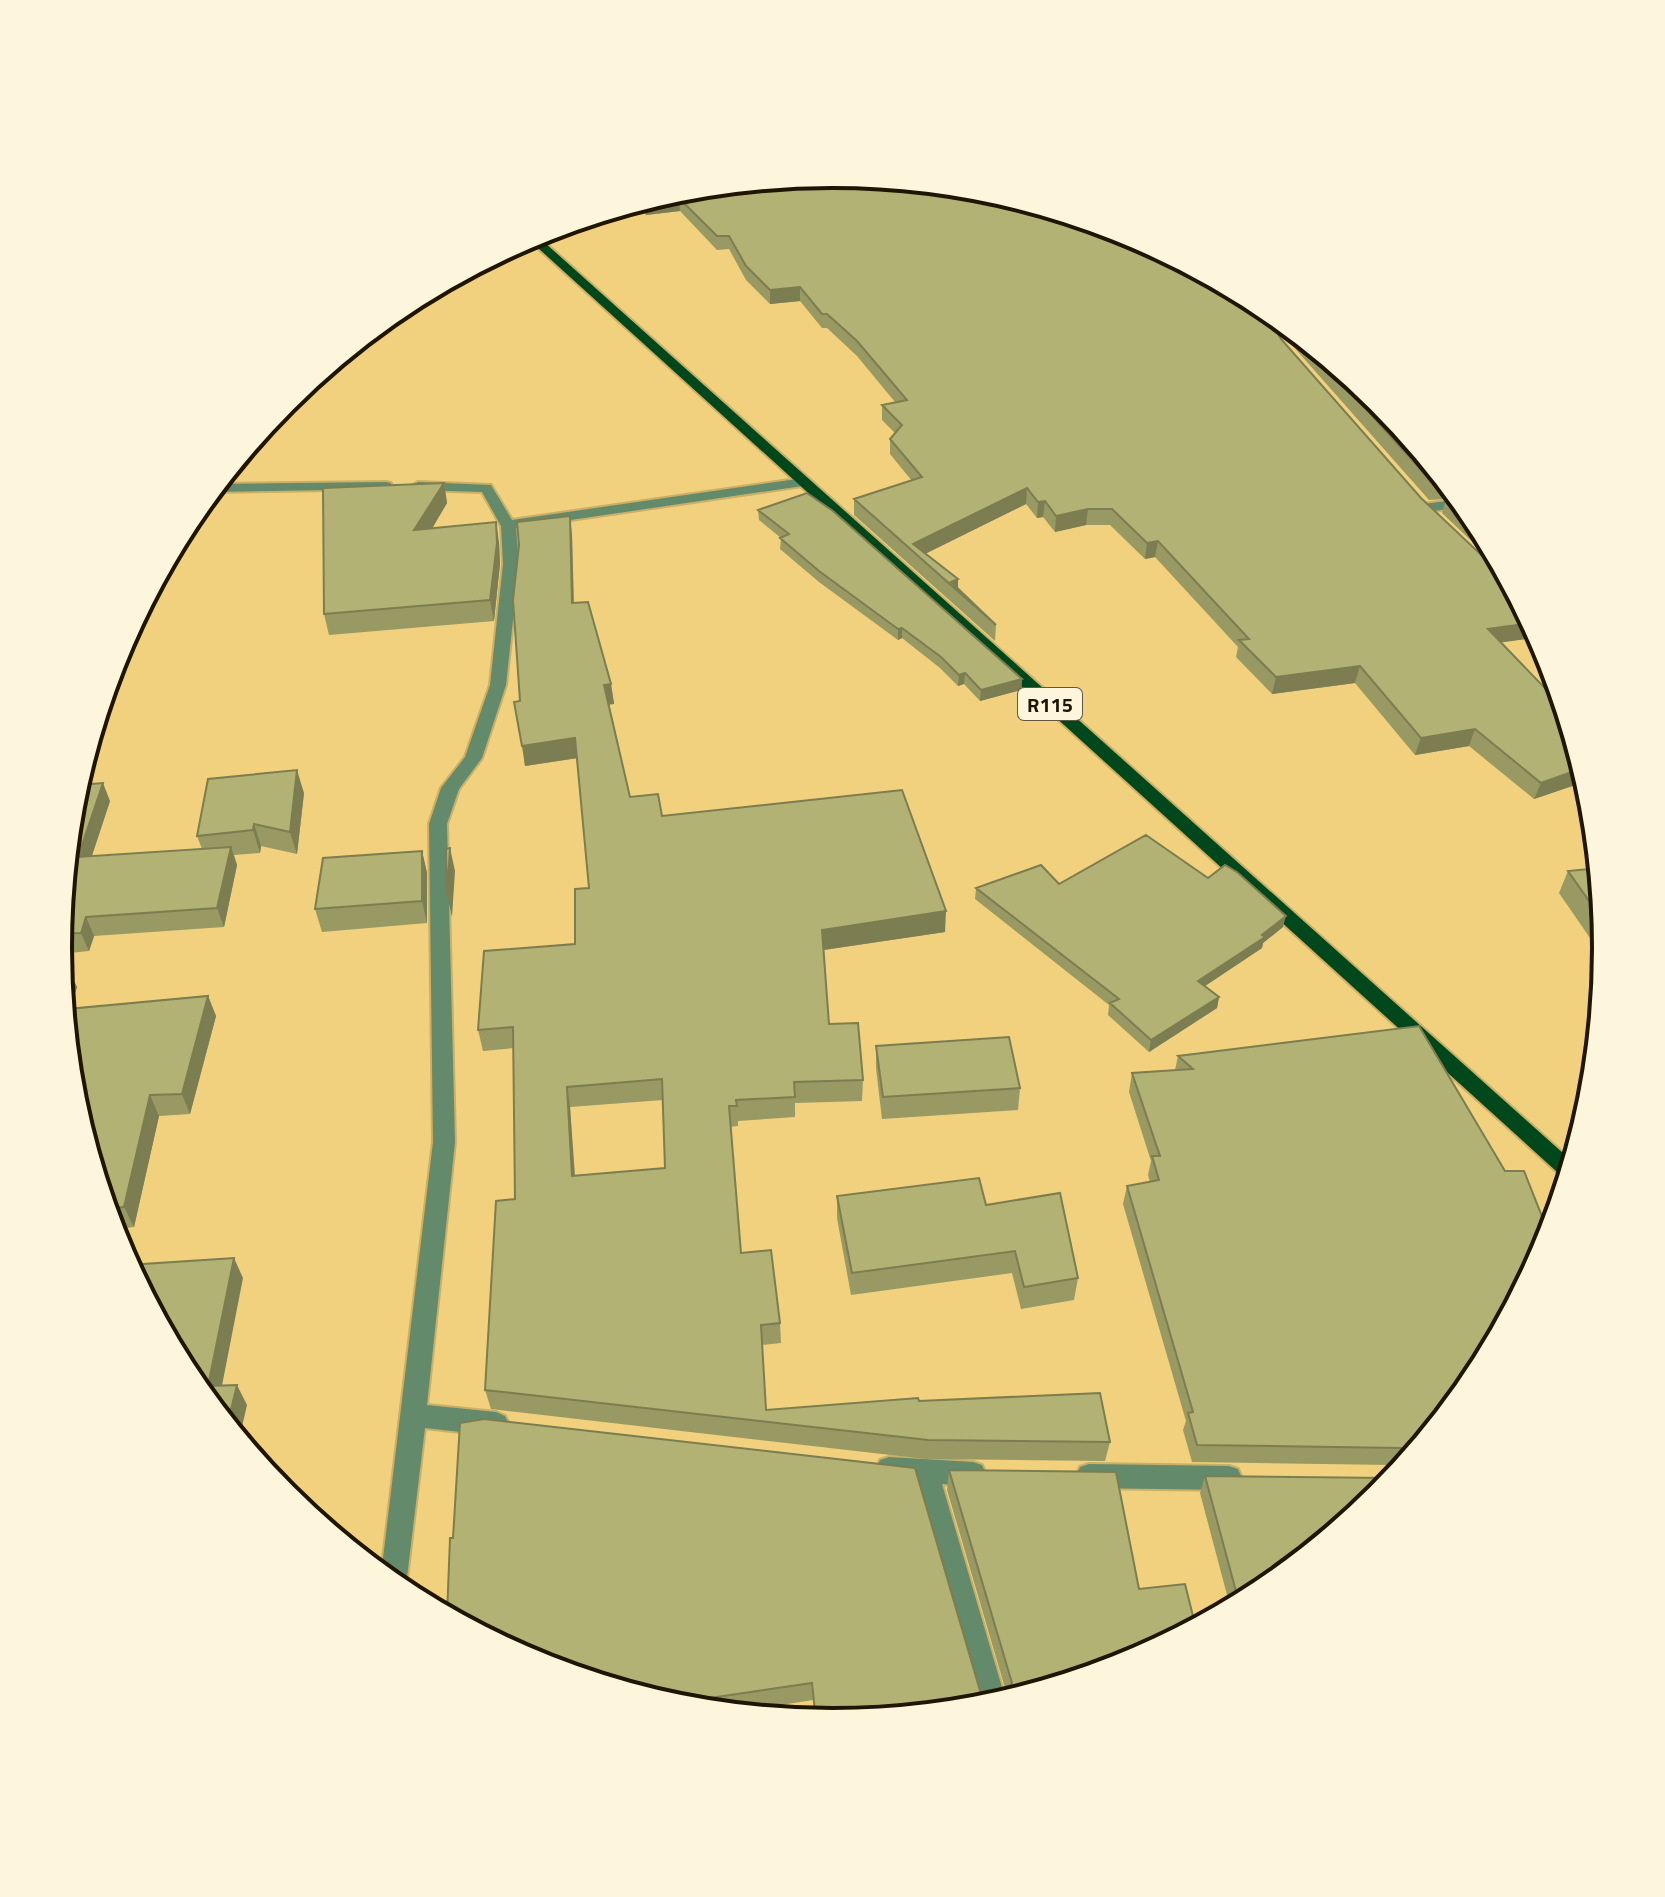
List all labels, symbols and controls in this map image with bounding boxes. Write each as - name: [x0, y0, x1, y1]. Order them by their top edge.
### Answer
- road number: R115: [1018, 688, 1082, 720]

